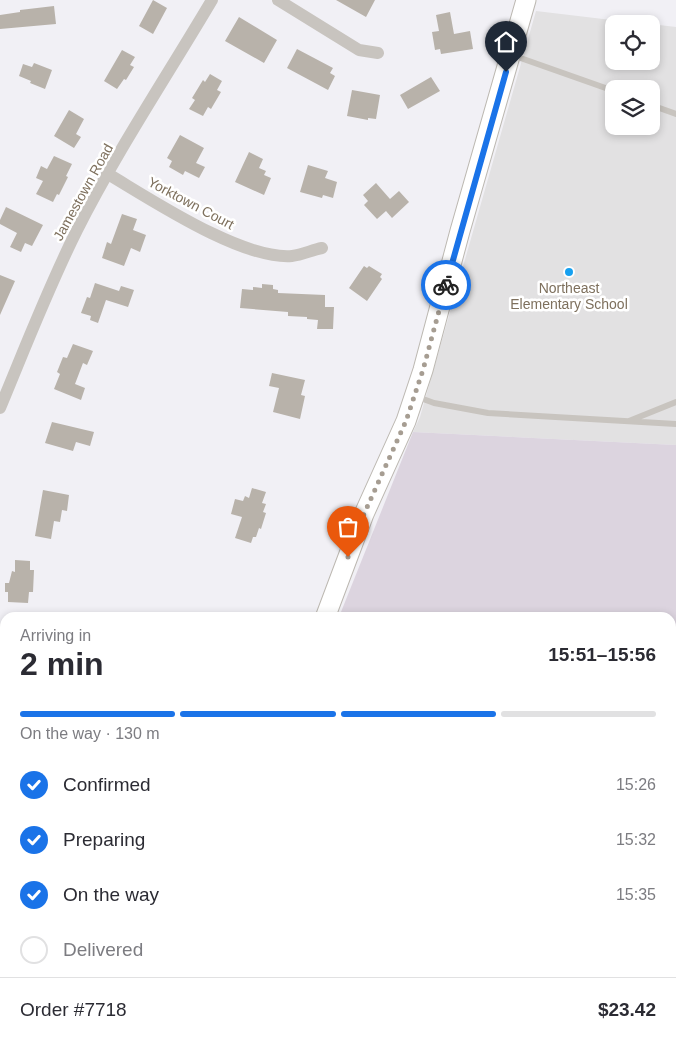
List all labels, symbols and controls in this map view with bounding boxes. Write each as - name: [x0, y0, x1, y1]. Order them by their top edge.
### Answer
- map controls: [605, 15, 660, 135]
- button: locate: [605, 15, 660, 70]
- pin: [485, 21, 527, 72]
- icon: home: [492, 28, 520, 56]
- button: layers: [605, 80, 660, 135]
- street label: Jamestown Road: [50, 141, 116, 243]
- street label: Yorktown Court: [145, 174, 237, 232]
- courier: [421, 260, 471, 310]
- marker: Northeast Elementary School: [563, 266, 575, 278]
- icon: bike: [432, 271, 460, 299]
- place label: Northeast Elementary School: [510, 280, 628, 312]
- pin: [327, 506, 369, 557]
- icon: bag: [334, 513, 362, 541]
- text: Arriving in: [20, 627, 91, 644]
- text: 15:51–15:56: [548, 644, 656, 665]
- text: 2 min: [20, 646, 104, 682]
- text: On the way · 130 m: [20, 725, 160, 742]
- icon: check: [20, 771, 48, 799]
- text: Confirmed: [63, 774, 151, 795]
- text: 15:26: [616, 776, 656, 793]
- icon: check: [20, 826, 48, 854]
- text: Preparing: [63, 829, 145, 850]
- text: 15:32: [616, 831, 656, 848]
- icon: check: [20, 881, 48, 909]
- text: On the way: [63, 884, 159, 905]
- text: 15:35: [616, 886, 656, 903]
- text: Delivered: [63, 939, 143, 960]
- text: Order #7718: [20, 999, 127, 1020]
- text: $23.42: [598, 999, 656, 1020]

